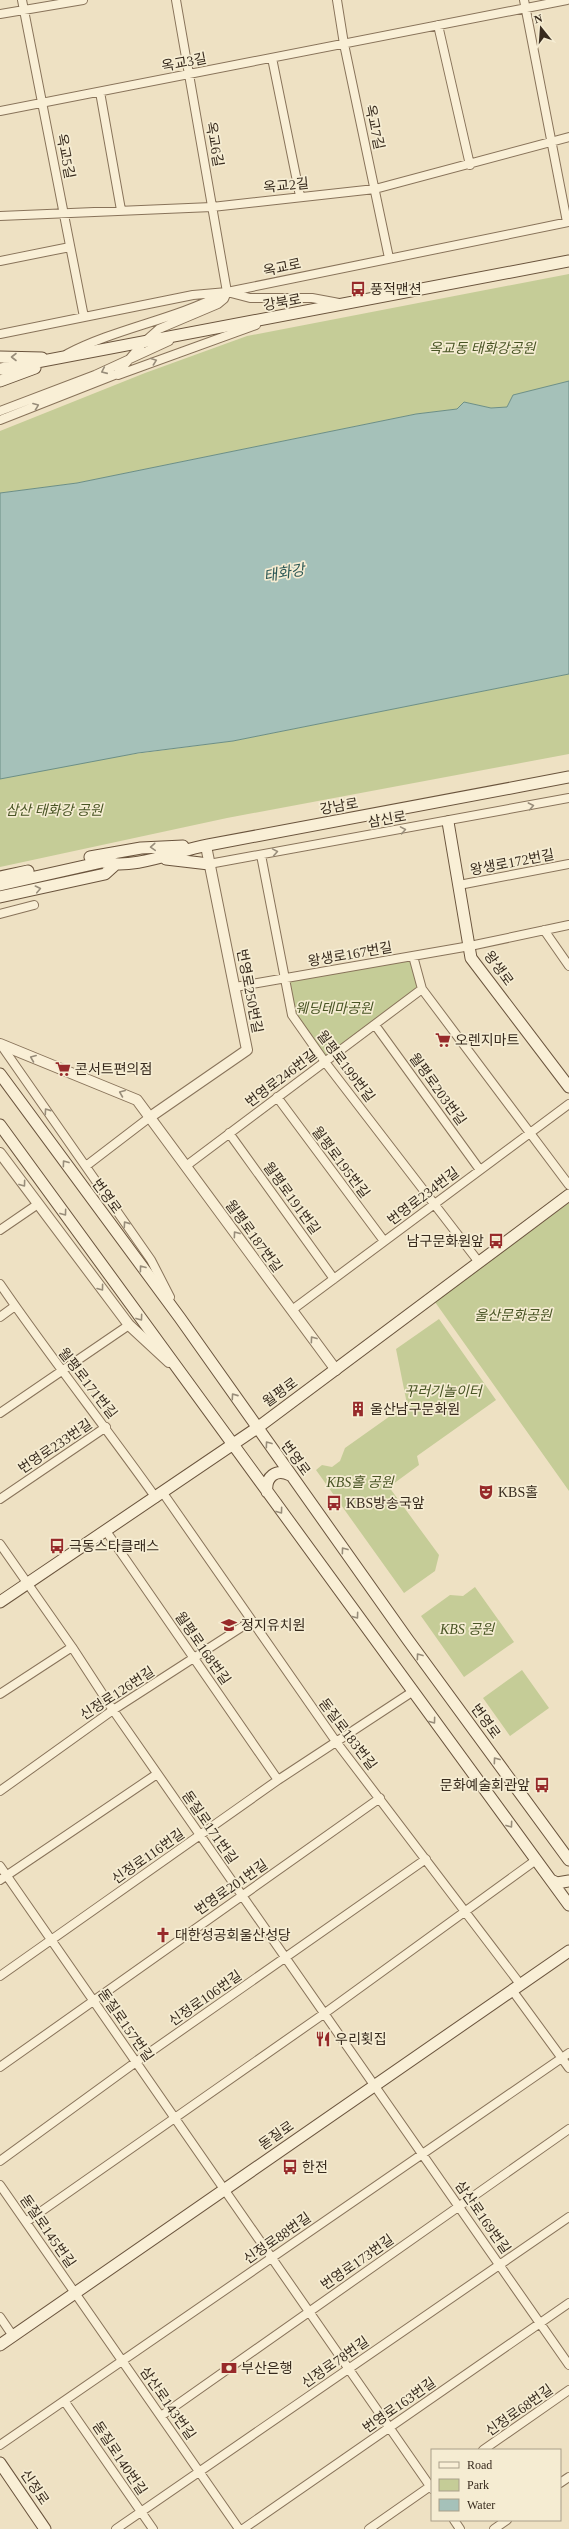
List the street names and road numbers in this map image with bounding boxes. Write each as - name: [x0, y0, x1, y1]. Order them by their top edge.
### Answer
- street label: 옥교3길: [160, 51, 208, 74]
- street label: 옥교7길: [362, 103, 387, 151]
- street label: 옥교6길: [203, 120, 226, 168]
- street label: 옥교5길: [54, 132, 77, 180]
- street label: 옥교2길: [263, 176, 310, 195]
- street label: 옥교로: [262, 256, 303, 279]
- street label: 강북로: [262, 291, 303, 314]
- street label: 강남로: [319, 796, 360, 817]
- street label: 삼신로: [367, 809, 408, 830]
- street label: 왕생로172번길: [469, 847, 555, 878]
- street label: 왕생로167번길: [307, 940, 393, 969]
- street label: 번영로250번길: [234, 948, 265, 1034]
- street label: 왕생로: [481, 948, 516, 988]
- street label: 월평로199번길: [314, 1028, 377, 1105]
- street label: 번영로246번길: [243, 1047, 320, 1110]
- street label: 월평로203번길: [406, 1050, 469, 1128]
- street label: 월평로195번길: [309, 1124, 372, 1201]
- street label: 월평로191번길: [260, 1159, 323, 1237]
- street label: 번영로234번길: [385, 1165, 462, 1228]
- street label: 번영로: [89, 1176, 124, 1216]
- street label: 월평로187번길: [222, 1197, 285, 1275]
- street label: 월평로171번길: [55, 1345, 120, 1422]
- street label: 월평로: [260, 1375, 300, 1410]
- street label: 번영로233번길: [16, 1416, 95, 1477]
- street label: 번영로: [278, 1438, 313, 1478]
- street label: 월평로168번길: [172, 1609, 233, 1688]
- street label: 신정로126번길: [77, 1664, 157, 1723]
- street label: 돋질로183번길: [316, 1696, 379, 1773]
- street label: 번영로: [468, 1701, 503, 1741]
- street label: 돋질로171번길: [179, 1788, 240, 1867]
- street label: 신정로116번길: [109, 1826, 187, 1887]
- street label: 번영로201번길: [192, 1857, 271, 1918]
- street label: 신정로106번길: [166, 1968, 245, 2029]
- street label: 돋질로157번길: [95, 1986, 156, 2065]
- street label: 돋질로: [256, 2118, 297, 2153]
- street label: 삼산로169번길: [452, 2178, 513, 2257]
- street label: 돋질로145번길: [17, 2192, 78, 2271]
- street label: 신정로88번길: [241, 2210, 314, 2267]
- street label: 번영로173번길: [318, 2232, 397, 2293]
- street label: 신정로78번길: [299, 2334, 372, 2391]
- street label: 삼산로143번길: [137, 2364, 198, 2443]
- street label: 번영로163번길: [360, 2375, 439, 2436]
- street label: 신정로68번길: [483, 2382, 556, 2439]
- street label: 돋질로140번길: [89, 2419, 150, 2498]
- street label: 신정로: [18, 2467, 52, 2508]

